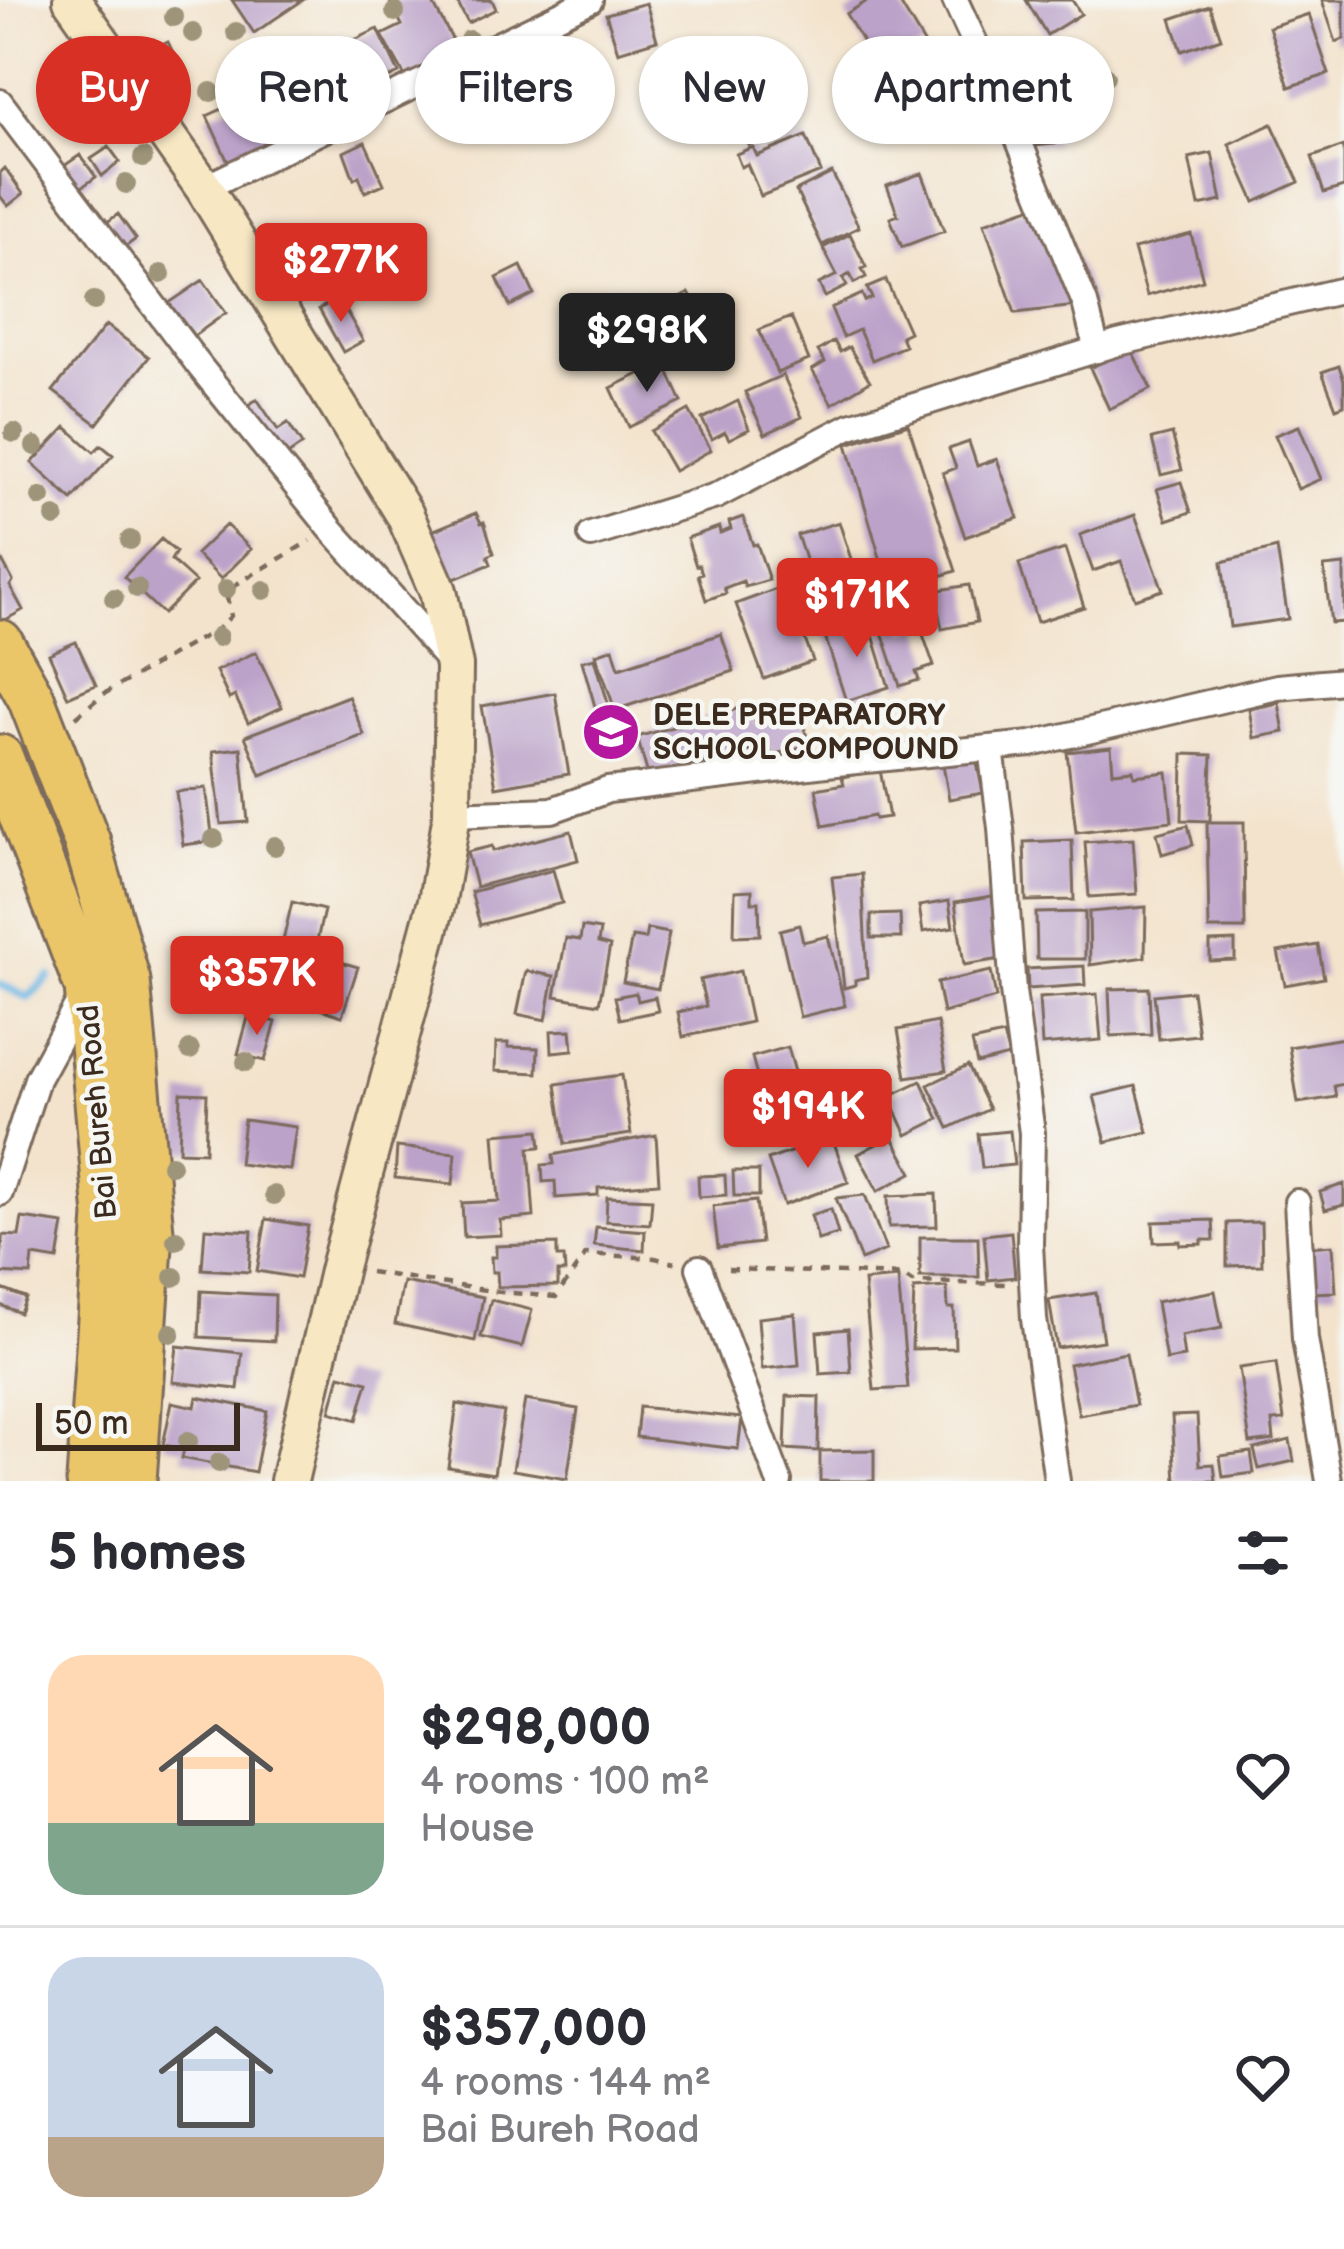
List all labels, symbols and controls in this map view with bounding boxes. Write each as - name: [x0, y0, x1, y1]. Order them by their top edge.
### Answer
- chip: Buy: [36, 36, 191, 144]
- chip: Rent: [215, 36, 391, 144]
- chip: Filters: [415, 36, 615, 144]
- chip: New: [639, 36, 808, 144]
- chip: Apartment: [832, 36, 1114, 144]
- pin: $277K: [257, 223, 425, 325]
- text: $277K: [282, 238, 400, 285]
- pin: $298K: [563, 293, 731, 395]
- text: $298K: [586, 308, 708, 355]
- pin: $171K: [773, 558, 941, 660]
- text: $171K: [804, 573, 910, 620]
- place label: DELE PREPARATORY SCHOOL COMPOUND: [653, 698, 959, 768]
- school or university icon: DELE PREPARATORY SCHOOL COMPOUND: [580, 701, 642, 763]
- pin: $357K: [173, 936, 341, 1038]
- text: $357K: [197, 951, 317, 998]
- street label: Bai Bureh Road: [71, 1003, 125, 1221]
- pin: $194K: [724, 1069, 892, 1171]
- text: $194K: [751, 1084, 865, 1131]
- scale bar: [36, 1397, 240, 1450]
- text: 50 m: [54, 1404, 129, 1444]
- icon: filters: [1230, 1520, 1296, 1586]
- text: 5 homes: [48, 1523, 246, 1584]
- text: $298,000: [420, 1698, 651, 1759]
- icon: home: [144, 1703, 288, 1847]
- icon: heart: [1230, 1742, 1296, 1808]
- text: 4 rooms · 100 m²: [420, 1759, 710, 1806]
- text: House: [420, 1806, 534, 1853]
- text: $357,000: [420, 1999, 648, 2060]
- icon: home: [144, 2005, 288, 2149]
- icon: heart: [1230, 2044, 1296, 2110]
- text: 4 rooms · 144 m²: [420, 2060, 711, 2107]
- text: Bai Bureh Road: [420, 2107, 700, 2154]

